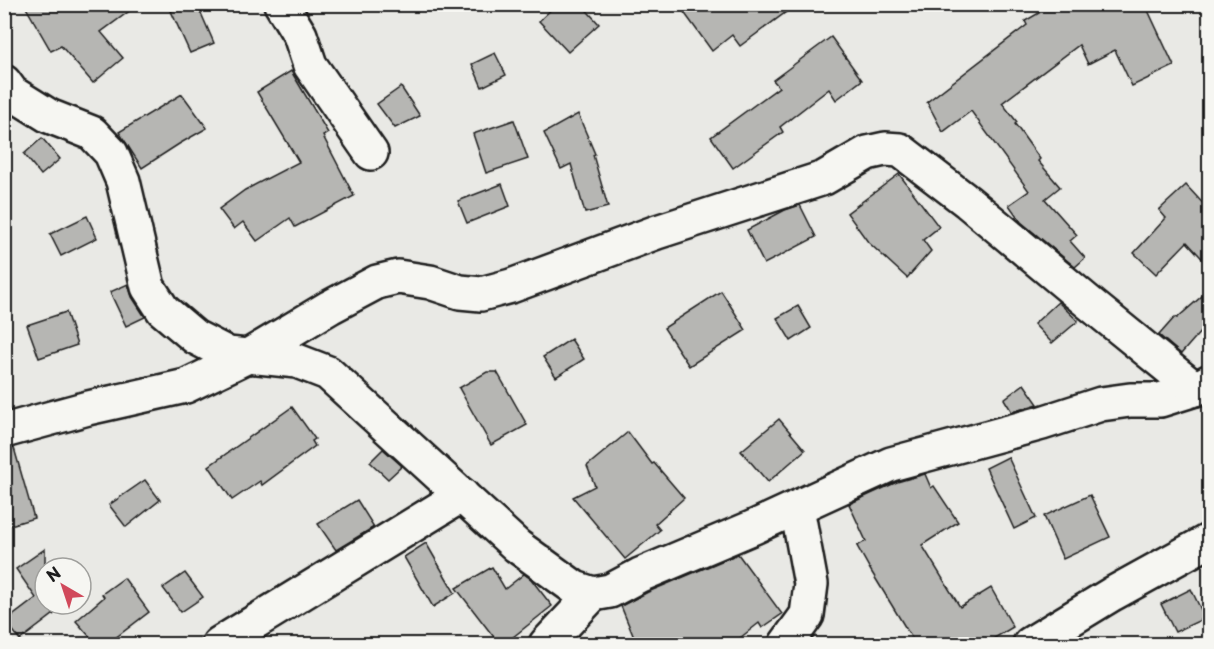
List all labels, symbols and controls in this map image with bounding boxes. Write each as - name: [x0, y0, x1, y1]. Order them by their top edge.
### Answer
- north arrow: [33, 556, 93, 616]
- text: N: [40, 560, 65, 587]

